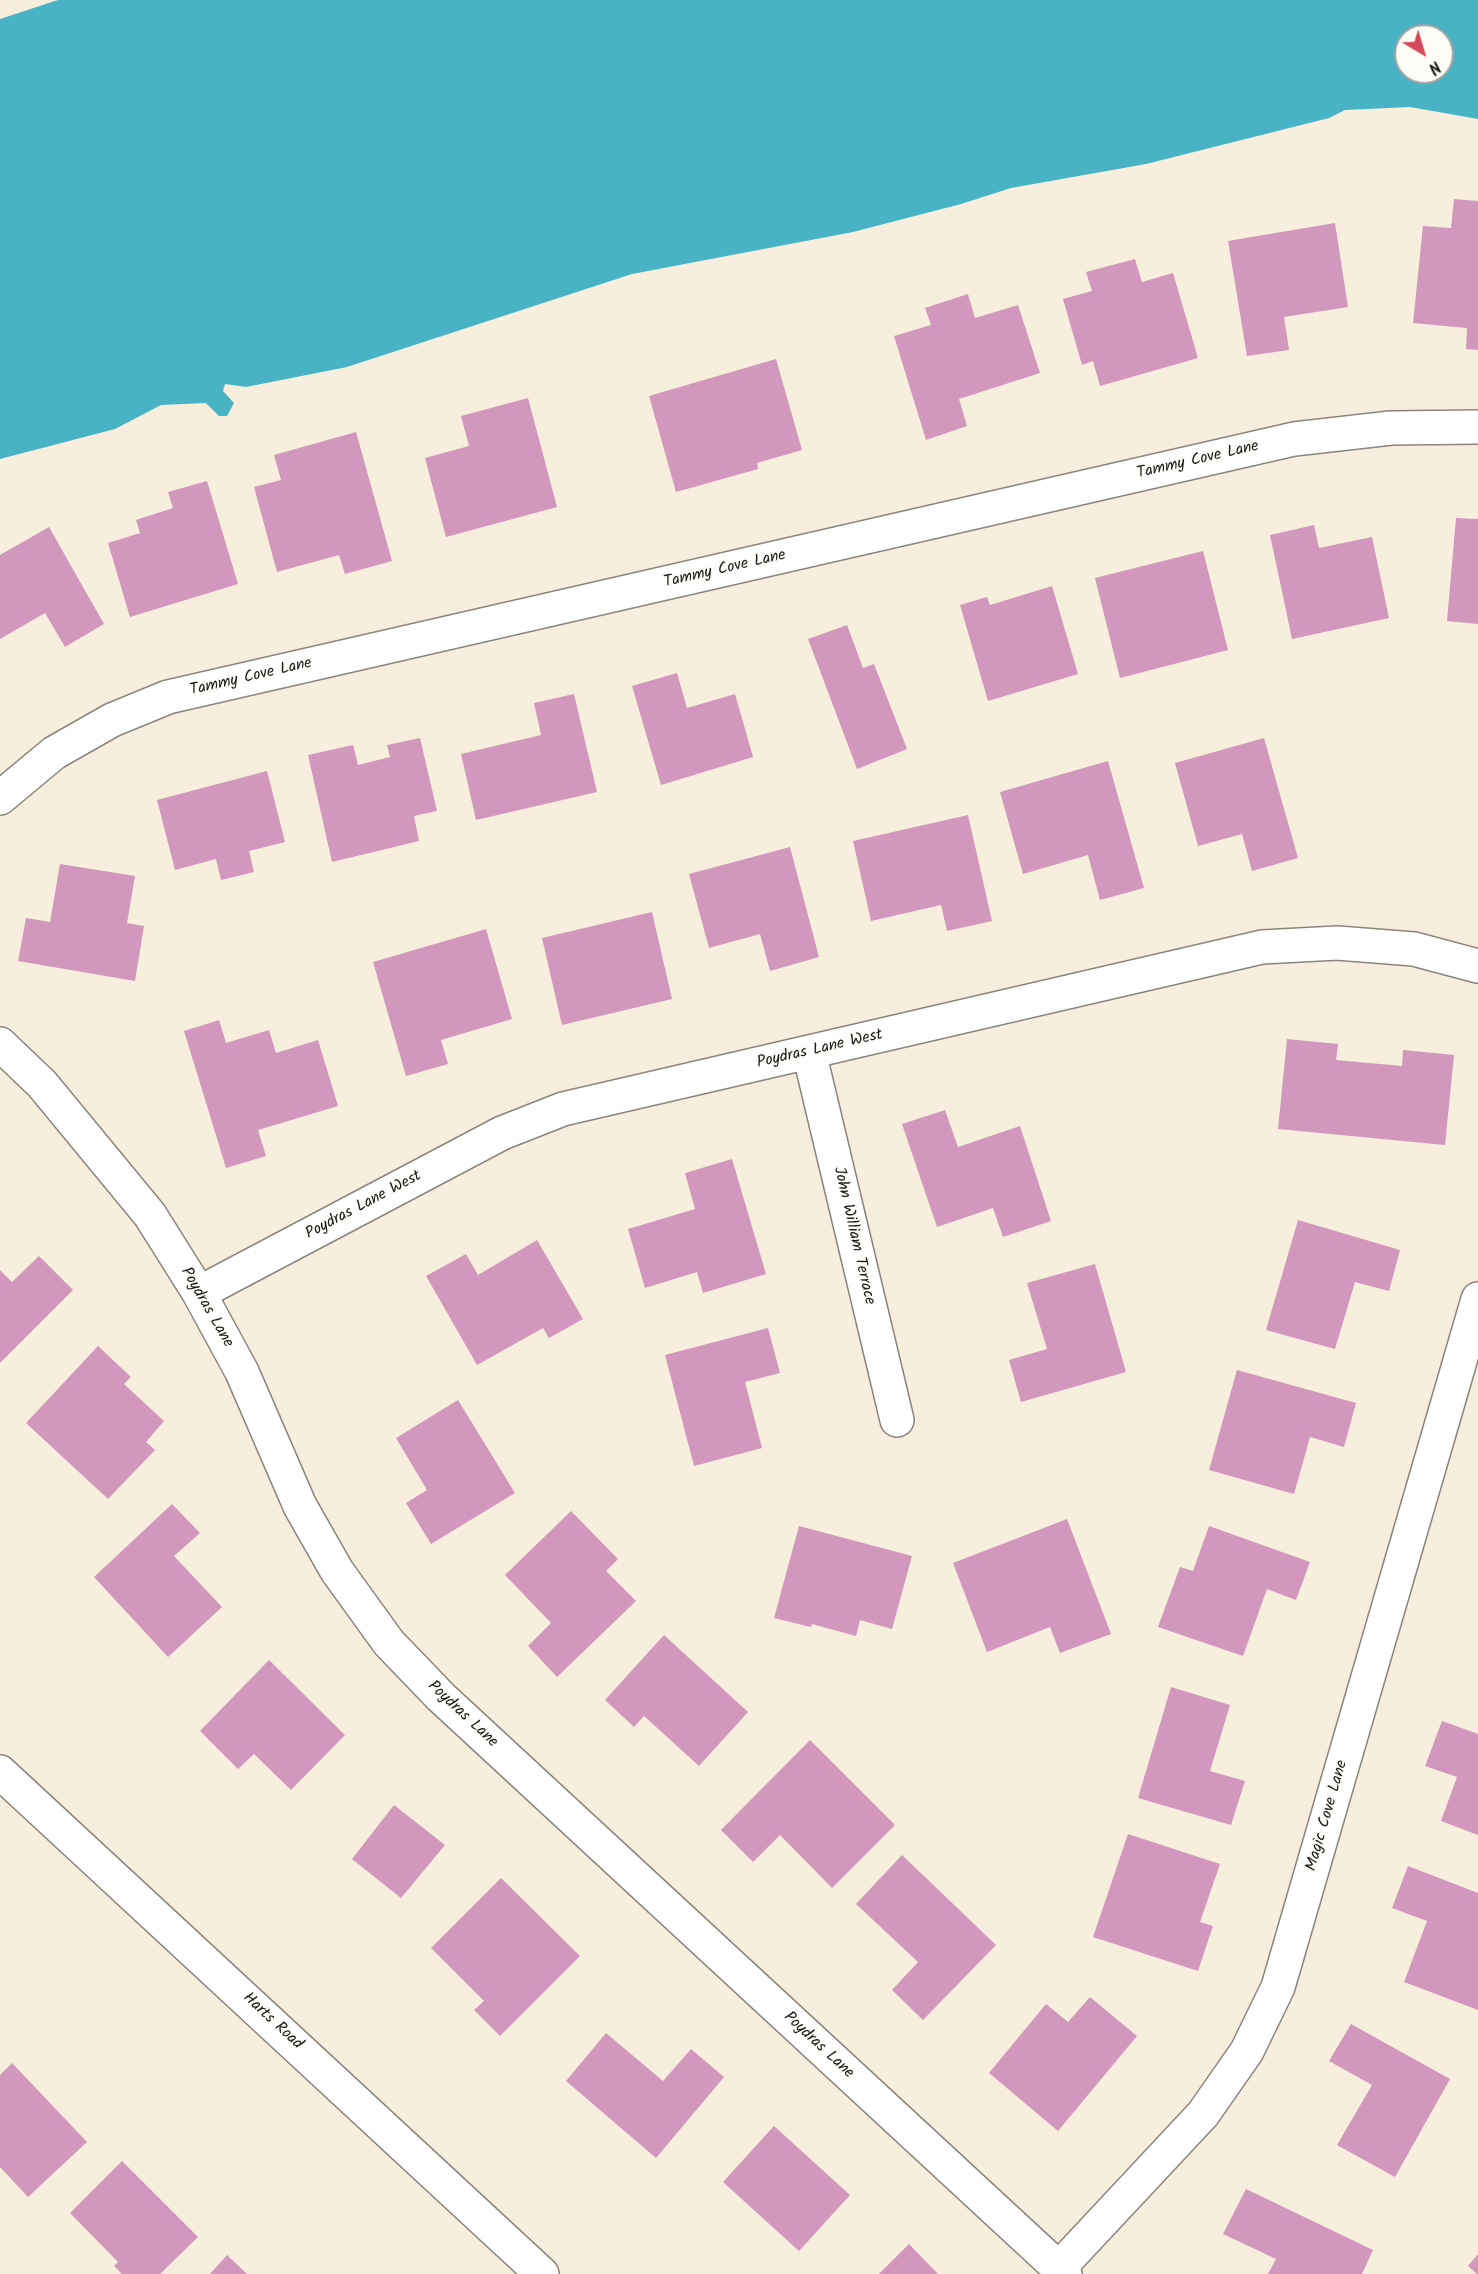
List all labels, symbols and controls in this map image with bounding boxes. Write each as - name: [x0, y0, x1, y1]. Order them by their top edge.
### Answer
- north arrow: [1394, 24, 1454, 84]
- text: N: [1422, 54, 1446, 80]
- street label: Tammy Cove Lane: [1135, 438, 1261, 484]
- street label: Tammy Cove Lane: [662, 547, 788, 593]
- street label: Tammy Cove Lane: [188, 655, 314, 701]
- street label: Poydras Lane West: [755, 1026, 885, 1074]
- street label: John William Terrace: [828, 1165, 878, 1307]
- street label: Poydras Lane West: [303, 1167, 425, 1245]
- street label: Poydras Lane: [175, 1264, 237, 1352]
- street label: Poydras Lane: [423, 1677, 501, 1753]
- street label: Magic Cove Lane: [1303, 1758, 1353, 1874]
- street label: Harts Road: [238, 1989, 306, 2055]
- street label: Poydras Lane: [779, 2008, 857, 2084]

